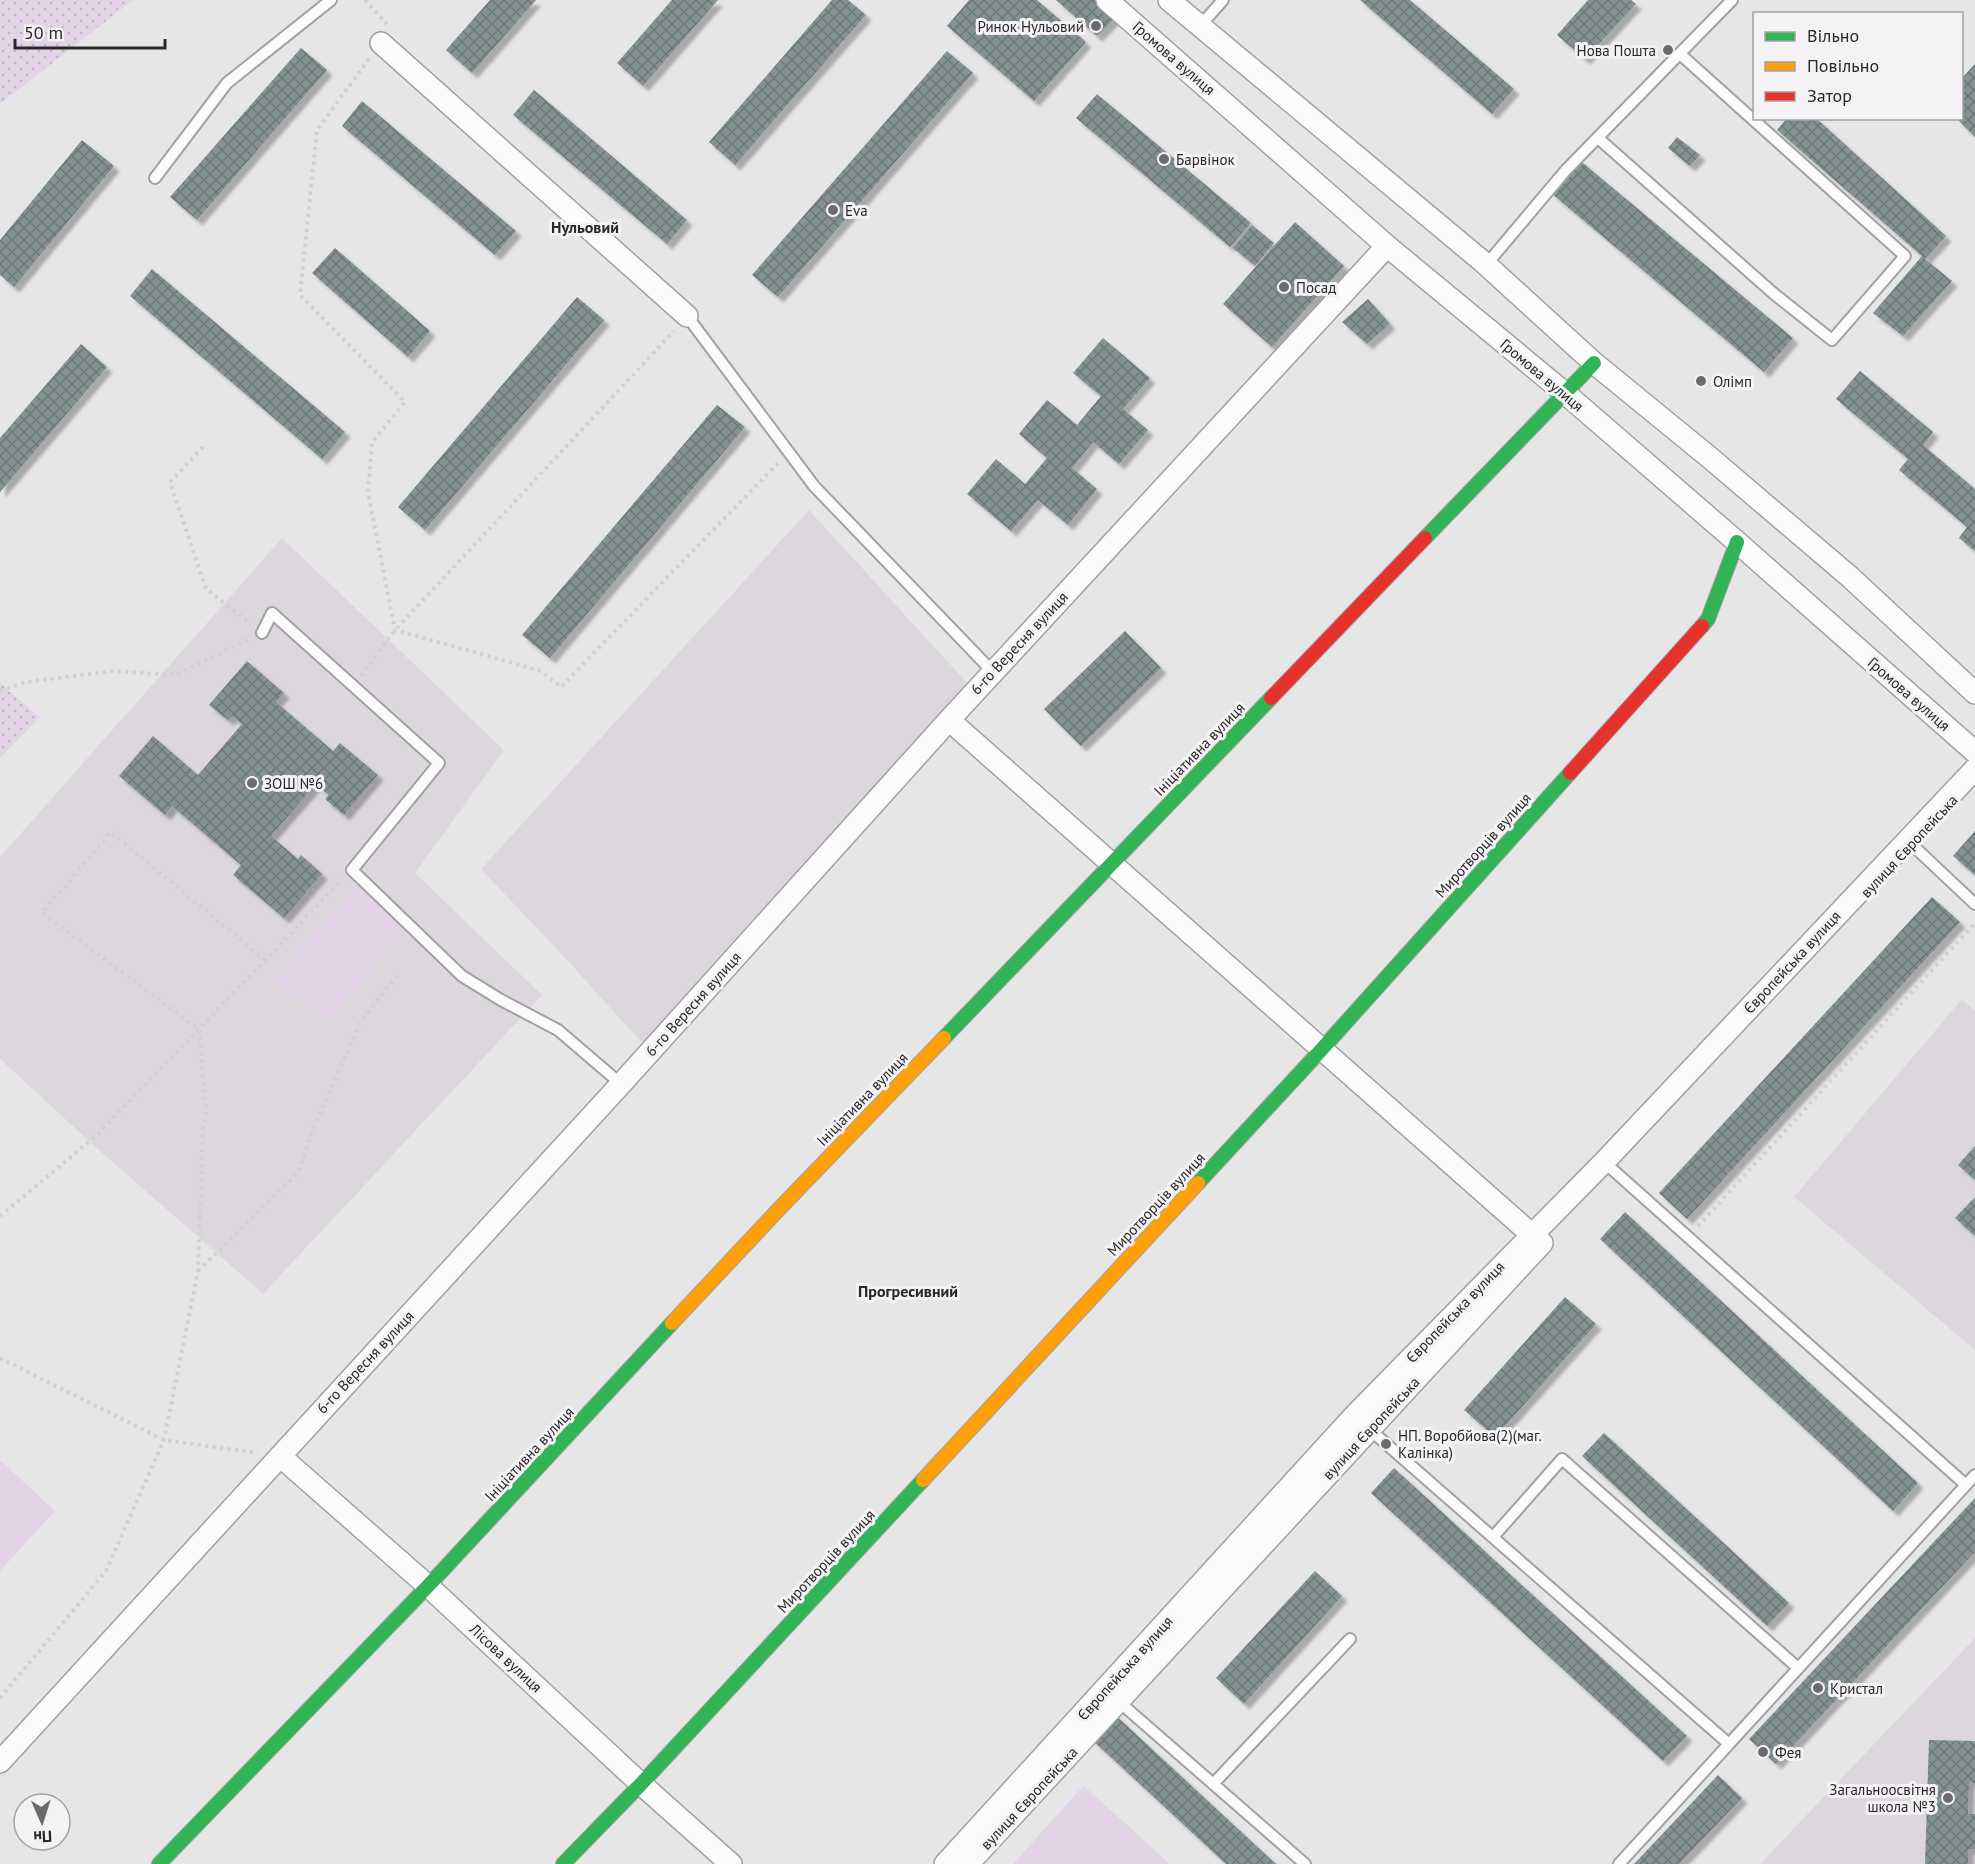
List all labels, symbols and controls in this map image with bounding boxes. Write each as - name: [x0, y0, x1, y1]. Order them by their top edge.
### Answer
- scale bar: [15, 12, 165, 50]
- legend: [1753, 12, 1963, 120]
- place label: Ринок Нульовий: [978, 17, 1084, 36]
- street label: Громова вулиця: [1129, 17, 1219, 99]
- marker: Ринок Нульовий: [1089, 19, 1103, 33]
- text: 50 m: [24, 21, 63, 44]
- text: Вільно: [1807, 24, 1859, 47]
- place label: Нова Пошта: [1577, 41, 1656, 60]
- marker: Нова Пошта: [1661, 43, 1675, 57]
- text: Повільно: [1807, 54, 1879, 77]
- text: Затор: [1807, 84, 1852, 107]
- place label: Барвінок: [1176, 150, 1235, 169]
- marker: Барвінок: [1157, 152, 1171, 166]
- place label: Eva: [845, 201, 868, 220]
- marker: Eva: [826, 203, 840, 217]
- district label: Нульовий: [551, 217, 619, 237]
- place label: Посад: [1296, 278, 1336, 297]
- marker: Посад: [1277, 280, 1291, 294]
- street label: Громова вулиця: [1496, 335, 1588, 415]
- place label: Олімп: [1713, 372, 1752, 391]
- marker: Олімп: [1694, 374, 1708, 388]
- street label: 6-го Вересня вулиця: [966, 587, 1072, 699]
- street label: Громова вулиця: [1864, 653, 1954, 735]
- street label: Ініціативна вулиця: [1150, 698, 1248, 800]
- place label: ЗОШ №6: [264, 774, 323, 793]
- marker: ЗОШ №6: [245, 776, 259, 790]
- street label: Миротворців вулиця: [1431, 789, 1535, 901]
- street label: вулиця Європейська: [1856, 791, 1962, 901]
- street label: Європейська вулиця: [1739, 907, 1845, 1017]
- street label: 6-го Вересня вулиця: [641, 948, 745, 1060]
- street label: Ініціативна вулиця: [813, 1048, 911, 1150]
- street label: Миротворців вулиця: [1103, 1148, 1209, 1260]
- street label: Європейська вулиця: [1402, 1257, 1508, 1367]
- district label: Прогресивний: [858, 1281, 958, 1301]
- street label: 6-го Вересня вулиця: [312, 1306, 418, 1418]
- street label: вулиця Європейська: [1318, 1373, 1424, 1483]
- street label: Ініціативна вулиця: [480, 1403, 578, 1505]
- place label: НП. Воробйова(2)(маг. Калінка): [1398, 1426, 1542, 1462]
- marker: НП. Воробйова(2)(маг. Калінка): [1379, 1437, 1393, 1451]
- street label: Миротворців вулиця: [773, 1505, 879, 1617]
- street label: Європейська вулиця: [1073, 1612, 1177, 1724]
- street label: Лісова вулиця: [465, 1619, 546, 1696]
- place label: Кристал: [1830, 1679, 1883, 1698]
- marker: Кристал: [1811, 1681, 1825, 1695]
- street label: вулиця Європейська: [976, 1743, 1082, 1853]
- place label: Фея: [1775, 1743, 1801, 1762]
- marker: Фея: [1756, 1745, 1770, 1759]
- place label: Загальноосвітня школа №3: [1829, 1780, 1936, 1816]
- marker: Загальноосвітня школа №3: [1941, 1791, 1955, 1805]
- north arrow: [12, 1792, 72, 1852]
- text: Пн: [33, 1827, 53, 1847]

